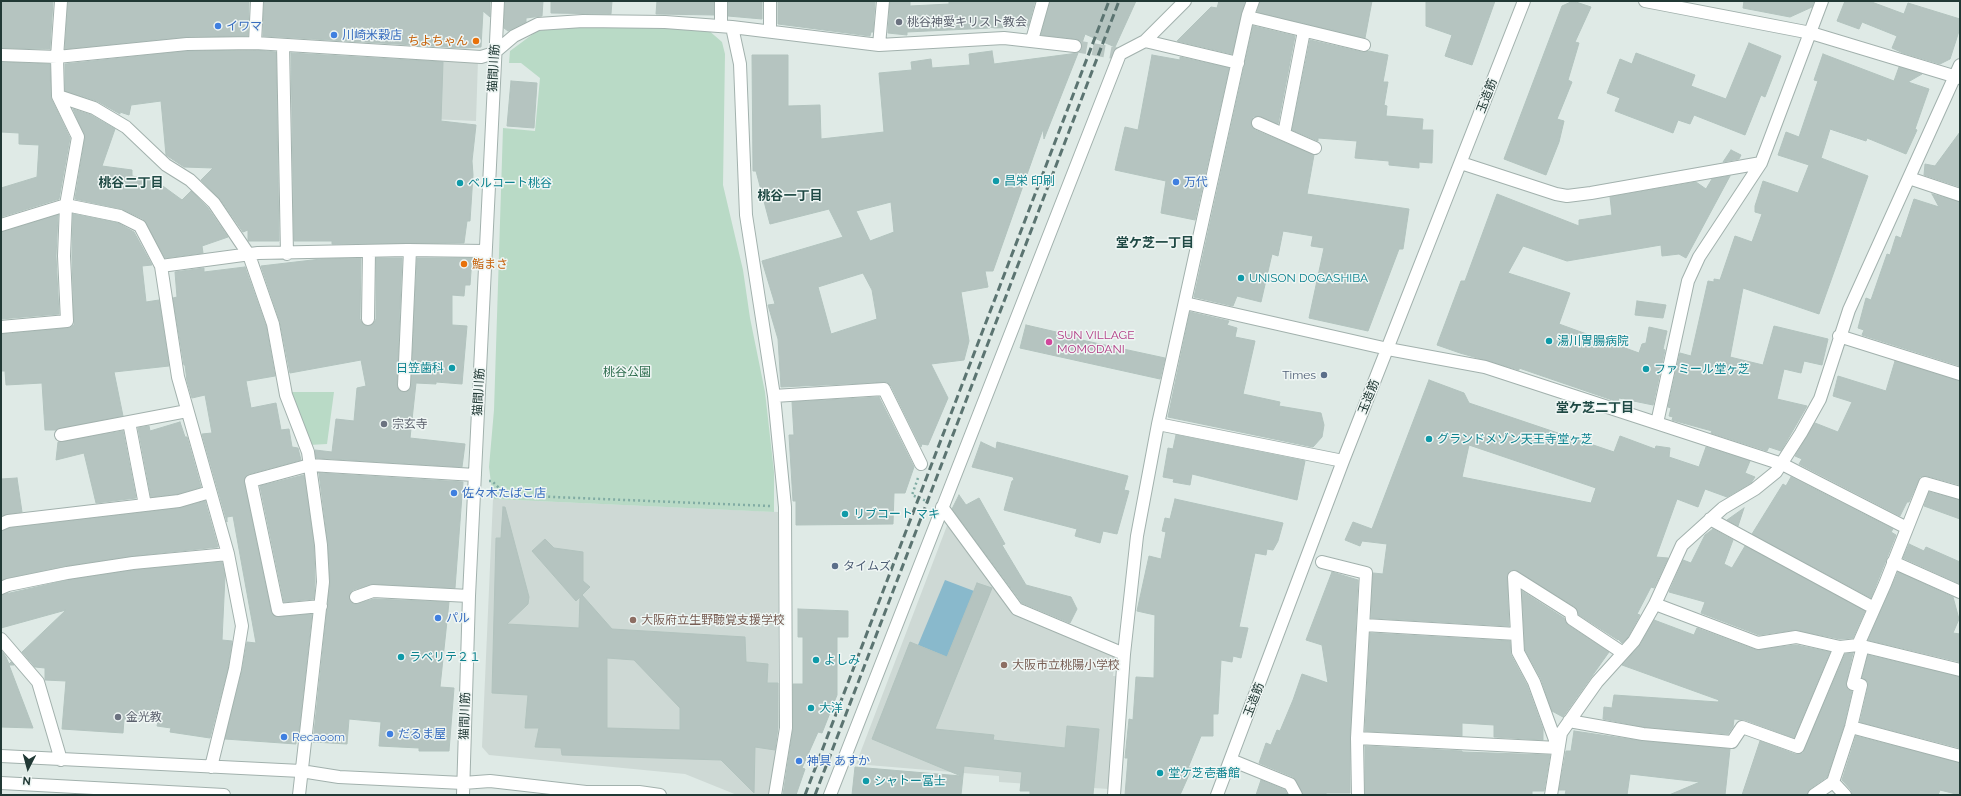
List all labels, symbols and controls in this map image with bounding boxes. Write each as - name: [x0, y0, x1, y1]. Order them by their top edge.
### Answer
- place label: 桃谷神愛キリスト教会: [907, 15, 1027, 29]
- marker: 桃谷神愛キリスト教会: [894, 17, 904, 27]
- place label: イワマ: [226, 19, 262, 33]
- marker: イワマ: [213, 21, 223, 31]
- place label: 川崎米穀店: [342, 28, 402, 42]
- marker: 川崎米穀店: [329, 30, 339, 40]
- place label: ちよちゃん: [408, 34, 468, 48]
- marker: ちよちゃん: [471, 36, 481, 46]
- street label: 猫間川筋: [486, 44, 502, 92]
- street label: 玉造筋: [1474, 77, 1500, 115]
- place label: 昌栄 印刷: [1004, 174, 1055, 188]
- district label: 桃谷二丁目: [99, 175, 163, 191]
- place label: 万代: [1184, 175, 1208, 189]
- place label: ベルコート桃谷: [468, 176, 552, 190]
- marker: 昌栄 印刷: [991, 176, 1001, 186]
- marker: 万代: [1171, 177, 1181, 187]
- marker: ベルコート桃谷: [455, 178, 465, 188]
- district label: 桃谷一丁目: [758, 188, 822, 204]
- district label: 堂ケ芝一丁目: [1116, 235, 1194, 251]
- place label: 鮨まさ: [472, 257, 508, 271]
- marker: 鮨まさ: [459, 259, 469, 269]
- place label: UNISON DOGASHIBA: [1249, 271, 1368, 285]
- marker: UNISON DOGASHIBA: [1236, 273, 1246, 283]
- place label: SUN VILLAGE MOMODANI: [1057, 328, 1134, 356]
- place label: 湯川胃腸病院: [1557, 334, 1629, 348]
- marker: 湯川胃腸病院: [1544, 336, 1554, 346]
- marker: SUN VILLAGE MOMODANI: [1044, 337, 1054, 347]
- place label: 日笠歯科: [396, 361, 444, 375]
- place label: ファミール堂ヶ芝: [1654, 362, 1750, 376]
- marker: 日笠歯科: [447, 363, 457, 373]
- marker: ファミール堂ヶ芝: [1641, 364, 1651, 374]
- park label: 桃谷公園: [603, 365, 651, 379]
- street label: 猫間川筋: [471, 368, 487, 416]
- place label: Times: [1282, 368, 1316, 382]
- marker: Times: [1319, 370, 1329, 380]
- street label: 玉造筋: [1356, 378, 1382, 416]
- district label: 堂ケ芝二丁目: [1556, 400, 1634, 416]
- place label: 宗玄寺: [392, 417, 428, 431]
- marker: 宗玄寺: [379, 419, 389, 429]
- place label: グランドメゾン天王寺堂ヶ芝: [1437, 432, 1593, 446]
- marker: グランドメゾン天王寺堂ヶ芝: [1424, 434, 1434, 444]
- place label: 佐々木たばこ店: [462, 486, 546, 500]
- marker: 佐々木たばこ店: [449, 488, 459, 498]
- place label: リブコート マキ: [853, 507, 940, 521]
- marker: リブコート マキ: [840, 509, 850, 519]
- place label: タイムズ: [843, 559, 891, 573]
- marker: タイムズ: [830, 561, 840, 571]
- place label: パル: [446, 611, 470, 625]
- marker: パル: [433, 613, 443, 623]
- place label: 大阪府立生野聴覚支援学校: [641, 613, 785, 627]
- marker: 大阪府立生野聴覚支援学校: [628, 615, 638, 625]
- place label: ラベリテ２１: [409, 650, 481, 664]
- marker: ラベリテ２１: [396, 652, 406, 662]
- place label: よしみ: [824, 653, 860, 667]
- marker: よしみ: [811, 655, 821, 665]
- place label: 大阪市立桃陽小学校: [1012, 658, 1120, 672]
- marker: 大阪市立桃陽小学校: [999, 660, 1009, 670]
- street label: 玉造筋: [1241, 681, 1267, 719]
- street label: 猫間川筋: [457, 692, 473, 740]
- place label: 大洋: [819, 701, 843, 715]
- marker: 大洋: [806, 703, 816, 713]
- place label: 金光教: [126, 710, 162, 724]
- marker: 金光教: [113, 712, 123, 722]
- place label: だるま屋: [398, 727, 446, 741]
- marker: だるま屋: [385, 729, 395, 739]
- place label: Recaoom: [292, 730, 345, 744]
- marker: Recaoom: [279, 732, 289, 742]
- north arrow: [8, 748, 48, 788]
- place label: 神具 あすか: [807, 754, 870, 768]
- marker: 神具 あすか: [794, 756, 804, 766]
- place label: 堂ケ芝壱番館: [1168, 766, 1240, 780]
- marker: 堂ケ芝壱番館: [1155, 768, 1165, 778]
- text: N: [22, 774, 32, 787]
- place label: シャトー冨士: [874, 774, 946, 788]
- marker: シャトー冨士: [861, 776, 871, 786]

